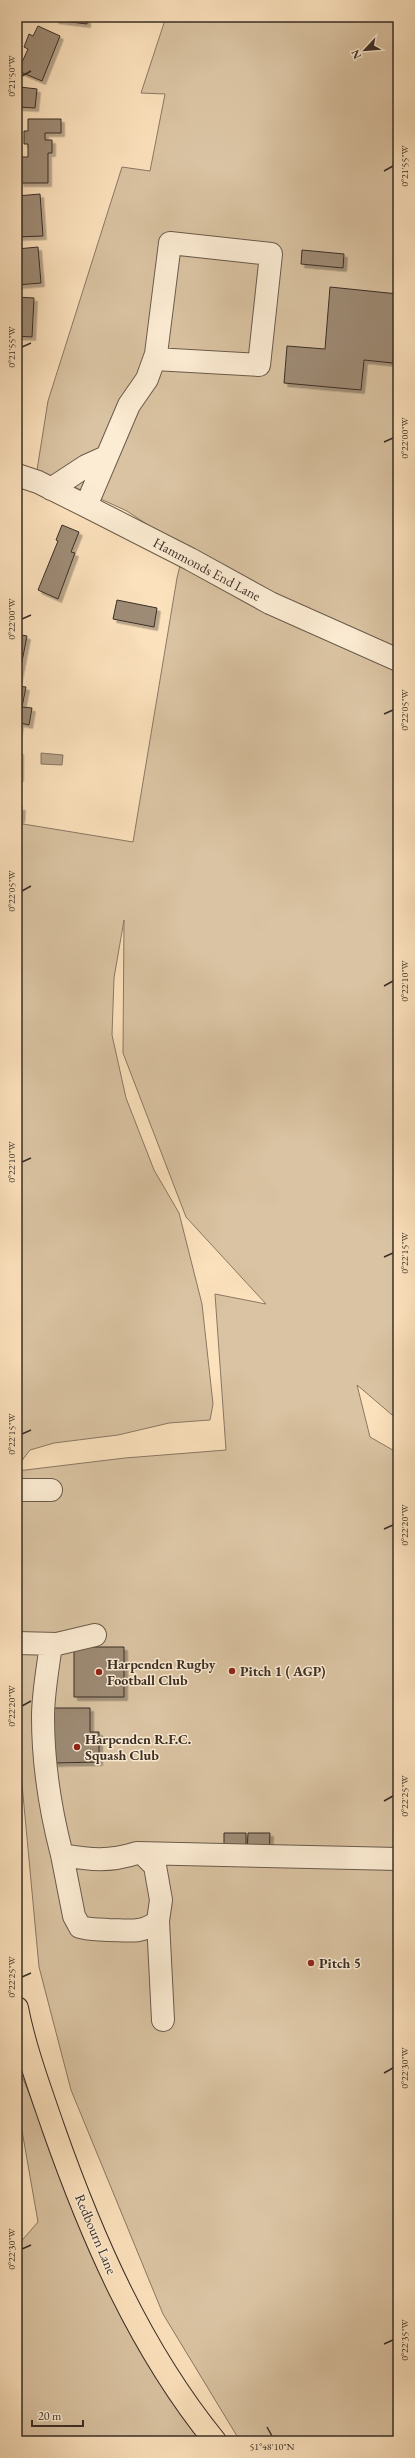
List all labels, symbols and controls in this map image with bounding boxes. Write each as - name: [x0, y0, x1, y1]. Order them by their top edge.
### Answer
- north arrow: [345, 30, 385, 70]
- text: N: [348, 47, 364, 61]
- text: 0°21'50"W: [5, 54, 18, 97]
- text: 0°21'55"W: [398, 144, 411, 187]
- text: 0°21'55"W: [5, 325, 18, 368]
- text: 0°22'00"W: [398, 416, 411, 459]
- street label: Hammonds End Lane: [150, 533, 264, 605]
- text: 0°22'00"W: [5, 597, 18, 640]
- text: 0°22'05"W: [398, 688, 411, 731]
- text: 0°22'05"W: [5, 869, 18, 912]
- text: 0°22'10"W: [398, 959, 411, 1002]
- text: 0°22'10"W: [5, 1140, 18, 1183]
- text: 0°22'15"W: [398, 1231, 411, 1274]
- text: 0°22'15"W: [5, 1412, 18, 1455]
- text: 0°22'20"W: [398, 1503, 411, 1546]
- place label: Harpenden Rugby Football Club: [107, 1655, 216, 1689]
- place label: Pitch 1 ( AGP): [240, 1662, 326, 1680]
- marker: Pitch 1 ( AGP): [227, 1666, 237, 1676]
- marker: Harpenden Rugby Football Club: [94, 1667, 104, 1677]
- text: 0°22'20"W: [5, 1684, 18, 1727]
- place label: Harpenden R.F.C. Squash Club: [85, 1730, 191, 1764]
- marker: Harpenden R.F.C. Squash Club: [72, 1742, 82, 1752]
- text: 0°22'25"W: [398, 1774, 411, 1817]
- place label: Pitch 5: [319, 1954, 361, 1972]
- text: 0°22'25"W: [5, 1955, 18, 1998]
- marker: Pitch 5: [306, 1958, 316, 1968]
- text: 0°22'30"W: [398, 2046, 411, 2089]
- street label: Redbourn Lane: [71, 2191, 121, 2277]
- text: 0°22'30"W: [5, 2227, 18, 2270]
- text: 0°22'35"W: [398, 2318, 411, 2361]
- scale bar: [32, 2402, 83, 2428]
- text: 20 m: [38, 2408, 62, 2424]
- text: 51°48'10"N: [250, 2440, 295, 2453]

